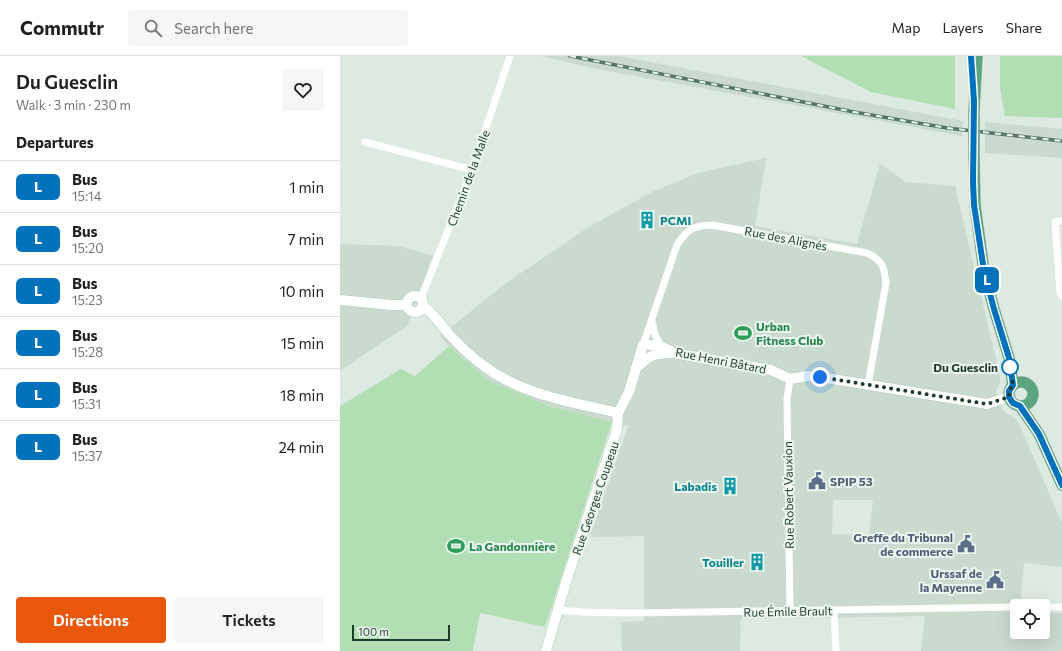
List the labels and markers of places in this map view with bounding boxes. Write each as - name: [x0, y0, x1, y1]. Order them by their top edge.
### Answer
- building icon: PCMI: [637, 210, 657, 230]
- place label: PCMI: [660, 213, 691, 227]
- place label: Urban Fitness Club: [756, 319, 823, 347]
- sports icon: Urban Fitness Club: [733, 323, 753, 343]
- marker: Du Guesclin: [1001, 358, 1019, 376]
- place label: Du Guesclin: [933, 360, 998, 374]
- public building icon: SPIP 53: [807, 471, 827, 491]
- place label: SPIP 53: [830, 474, 873, 488]
- building icon: Labadis: [720, 476, 740, 496]
- place label: Labadis: [674, 479, 717, 493]
- place label: Greffe du Tribunal de commerce: [853, 530, 953, 558]
- public building icon: Greffe du Tribunal de commerce: [956, 534, 976, 554]
- sports icon: La Gandonnière: [446, 536, 466, 556]
- place label: La Gandonnière: [469, 539, 555, 553]
- building icon: Touiller: [747, 552, 767, 572]
- place label: Touiller: [702, 555, 744, 569]
- place label: Urssaf de la Mayenne: [920, 566, 982, 594]
- public building icon: Urssaf de la Mayenne: [985, 570, 1005, 590]

